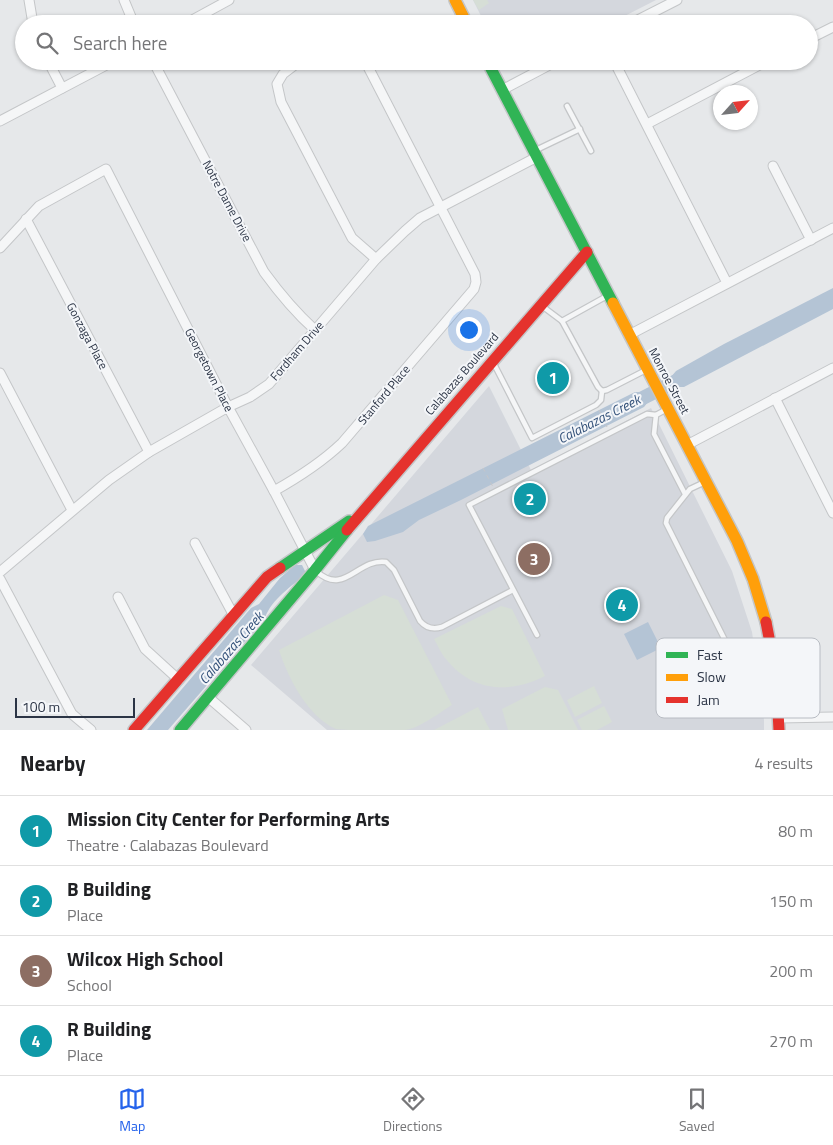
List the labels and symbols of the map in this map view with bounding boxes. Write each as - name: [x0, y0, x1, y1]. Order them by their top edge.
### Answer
- north arrow: [713, 85, 758, 130]
- street label: Notre Dame Drive: [198, 157, 257, 245]
- street label: Gonzaga Place: [62, 299, 113, 373]
- street label: Fordham Drive: [265, 316, 328, 385]
- your location: [456, 317, 482, 343]
- street label: Georgetown Place: [180, 325, 239, 415]
- street label: Calabazas Boulevard: [420, 328, 503, 419]
- street label: Monroe Street: [644, 344, 695, 418]
- pin: 1: [537, 359, 569, 397]
- street label: Stanford Place: [353, 360, 414, 429]
- water label: Calabazas Creek: [554, 388, 645, 448]
- pin: 2: [514, 480, 546, 518]
- pin: 3: [518, 540, 550, 578]
- pin: 4: [606, 586, 638, 624]
- water label: Calabazas Creek: [193, 605, 269, 689]
- legend: [656, 638, 820, 718]
- text: Fast: [697, 644, 722, 665]
- text: Slow: [697, 666, 726, 687]
- text: Jam: [697, 689, 720, 710]
- scale bar: [15, 695, 135, 718]

